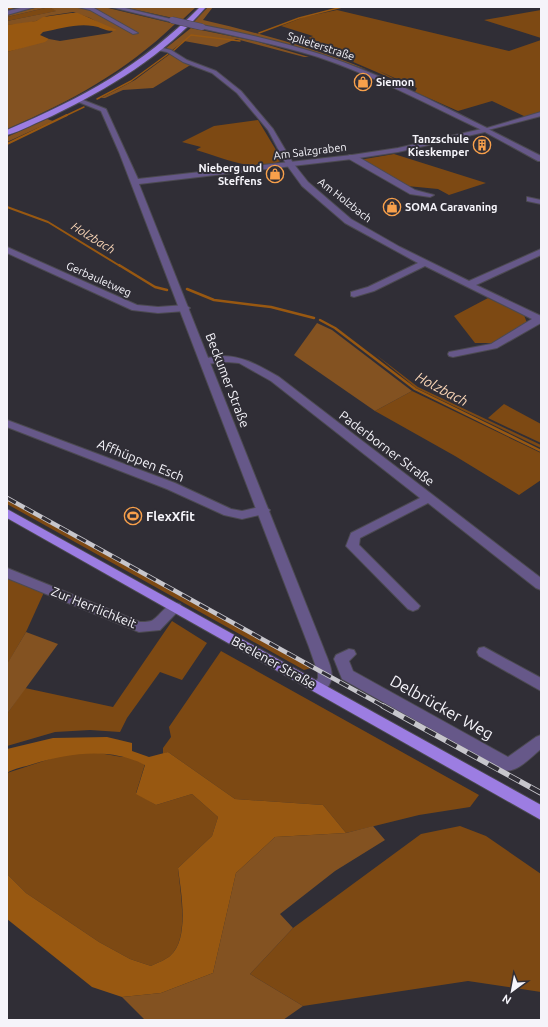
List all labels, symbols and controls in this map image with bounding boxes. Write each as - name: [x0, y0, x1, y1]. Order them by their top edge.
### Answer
- street label: Splieterstraße: [286, 29, 356, 63]
- shop icon: Siemon: [353, 72, 373, 92]
- place label: Siemon: [376, 76, 414, 88]
- place label: Tanzschule Kieskemper: [408, 133, 469, 158]
- building icon: Tanzschule Kieskemper: [472, 135, 492, 155]
- street label: Am Salzgraben: [273, 141, 347, 161]
- place label: Nieberg und Steffens: [198, 162, 262, 187]
- shop icon: Nieberg und Steffens: [265, 164, 285, 184]
- street label: Am Holzbach: [316, 175, 374, 225]
- shop icon: SOMA Caravaning: [382, 197, 402, 217]
- place label: SOMA Caravaning: [405, 201, 498, 213]
- water label: Holzbach: [69, 219, 117, 256]
- street label: Gerbauletweg: [65, 259, 133, 299]
- street label: Beckumer Straße: [203, 331, 253, 429]
- water label: Holzbach: [413, 369, 471, 409]
- street label: Paderborner Straße: [337, 408, 437, 488]
- street label: Affhüppen Esch: [96, 436, 186, 484]
- sports icon: FlexXfit: [123, 506, 143, 526]
- place label: FlexXfit: [146, 509, 195, 523]
- street label: Zur Herrlichkeit: [49, 584, 139, 630]
- street label: Beelener Straße: [229, 633, 319, 691]
- street label: Delbrücker Weg: [387, 671, 497, 743]
- north arrow: [492, 971, 532, 1011]
- text: N: [500, 992, 513, 1007]

